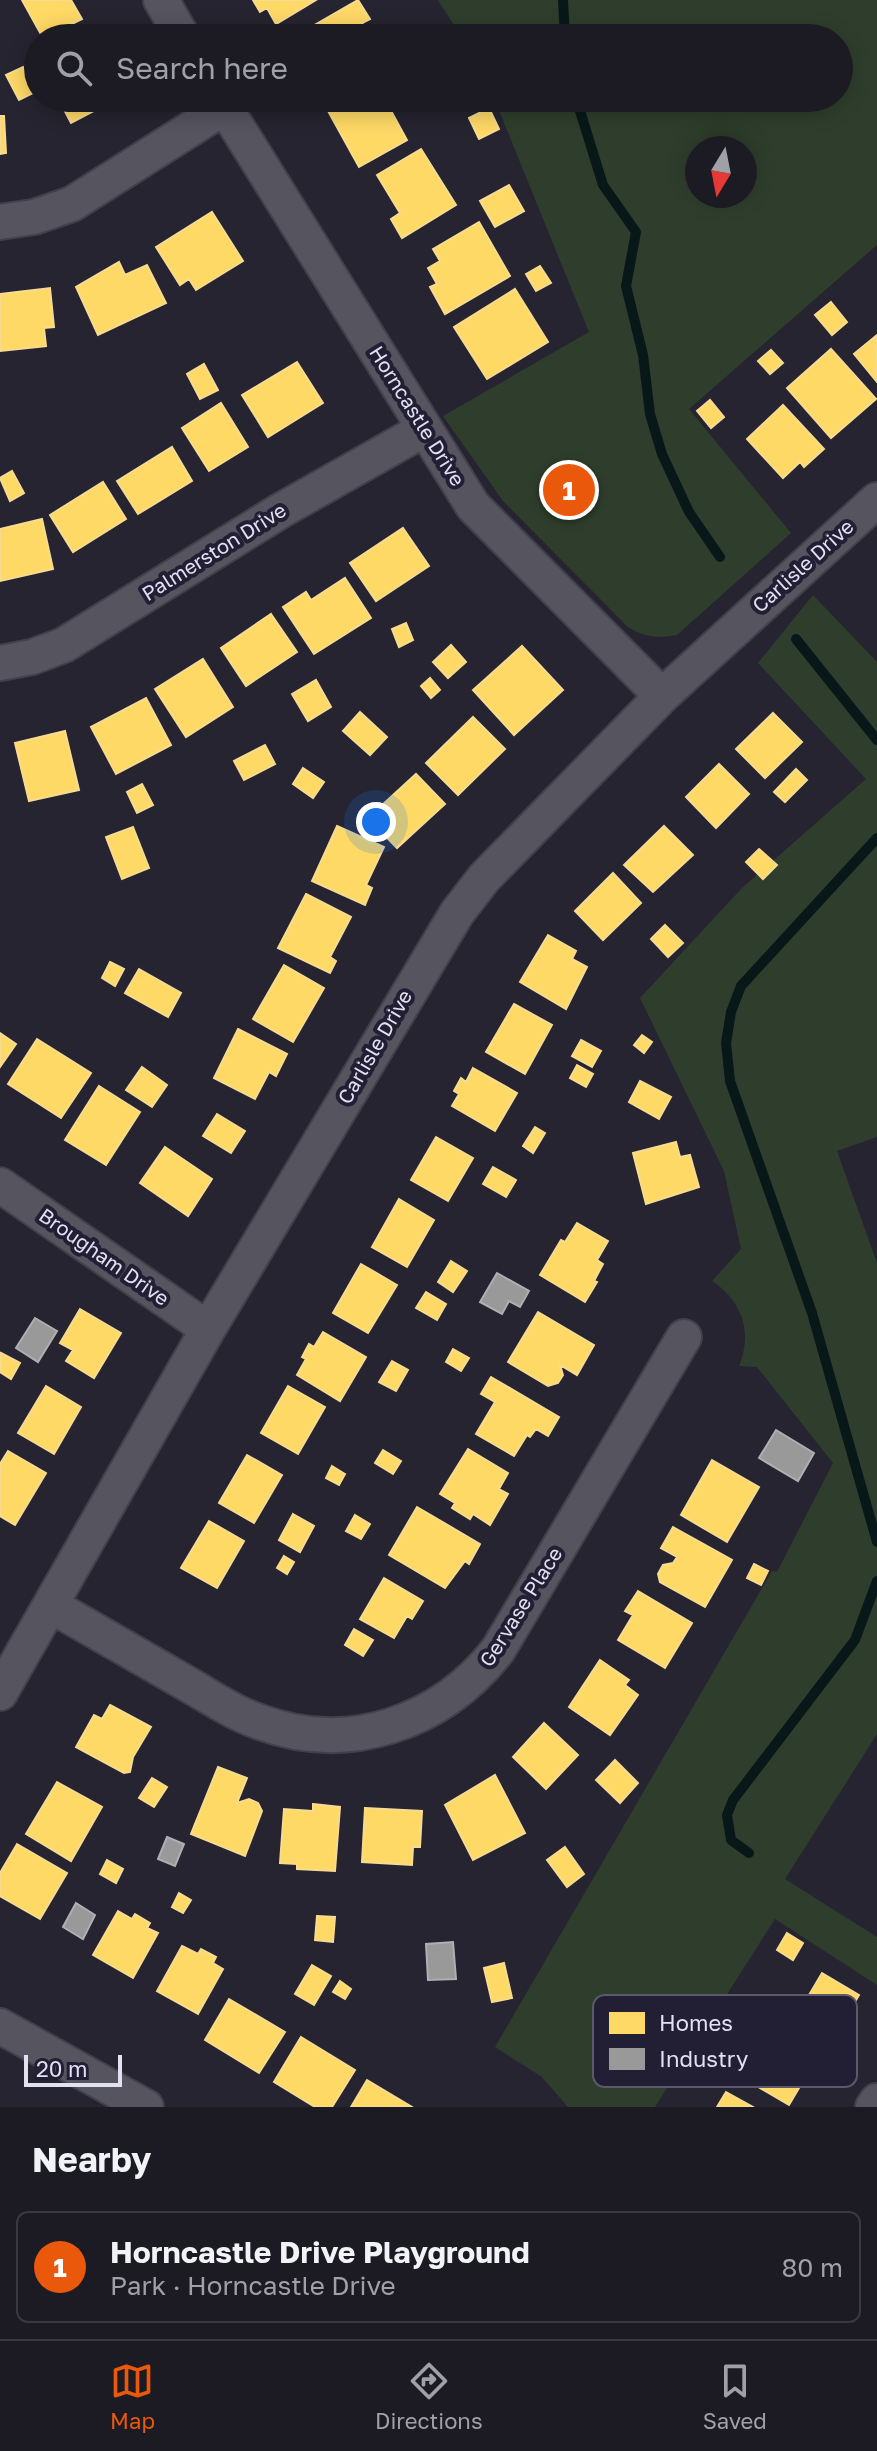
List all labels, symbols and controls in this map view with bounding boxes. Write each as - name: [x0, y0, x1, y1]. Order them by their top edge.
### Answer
- search box: [24, 24, 853, 112]
- icon: search: [52, 46, 96, 90]
- text: Search here: [116, 50, 288, 86]
- north arrow: [685, 136, 757, 208]
- street label: Horncastle Drive: [365, 341, 471, 490]
- pin: 1: [543, 460, 595, 520]
- street label: Palmerston Drive: [137, 497, 290, 605]
- street label: Carlisle Drive: [747, 514, 858, 617]
- your location: [356, 802, 396, 842]
- street label: Carlisle Drive: [332, 985, 416, 1108]
- street label: Brougham Drive: [35, 1202, 174, 1310]
- street label: Gervase Place: [474, 1542, 566, 1671]
- legend: [593, 1995, 857, 2087]
- text: Homes: [659, 2009, 733, 2036]
- text: Industry: [659, 2045, 748, 2072]
- scale bar: [24, 2051, 122, 2087]
- text: 20 m: [36, 2055, 87, 2082]
- text: Nearby: [32, 2139, 152, 2179]
- text: Horncastle Drive Playground: [110, 2234, 530, 2270]
- text: 1: [53, 2252, 67, 2283]
- text: 80 m: [782, 2252, 843, 2283]
- text: Park · Horncastle Drive: [110, 2270, 396, 2301]
- tab: Map: [110, 2359, 155, 2434]
- tab: Directions: [375, 2359, 483, 2434]
- tab: Saved: [703, 2359, 767, 2434]

